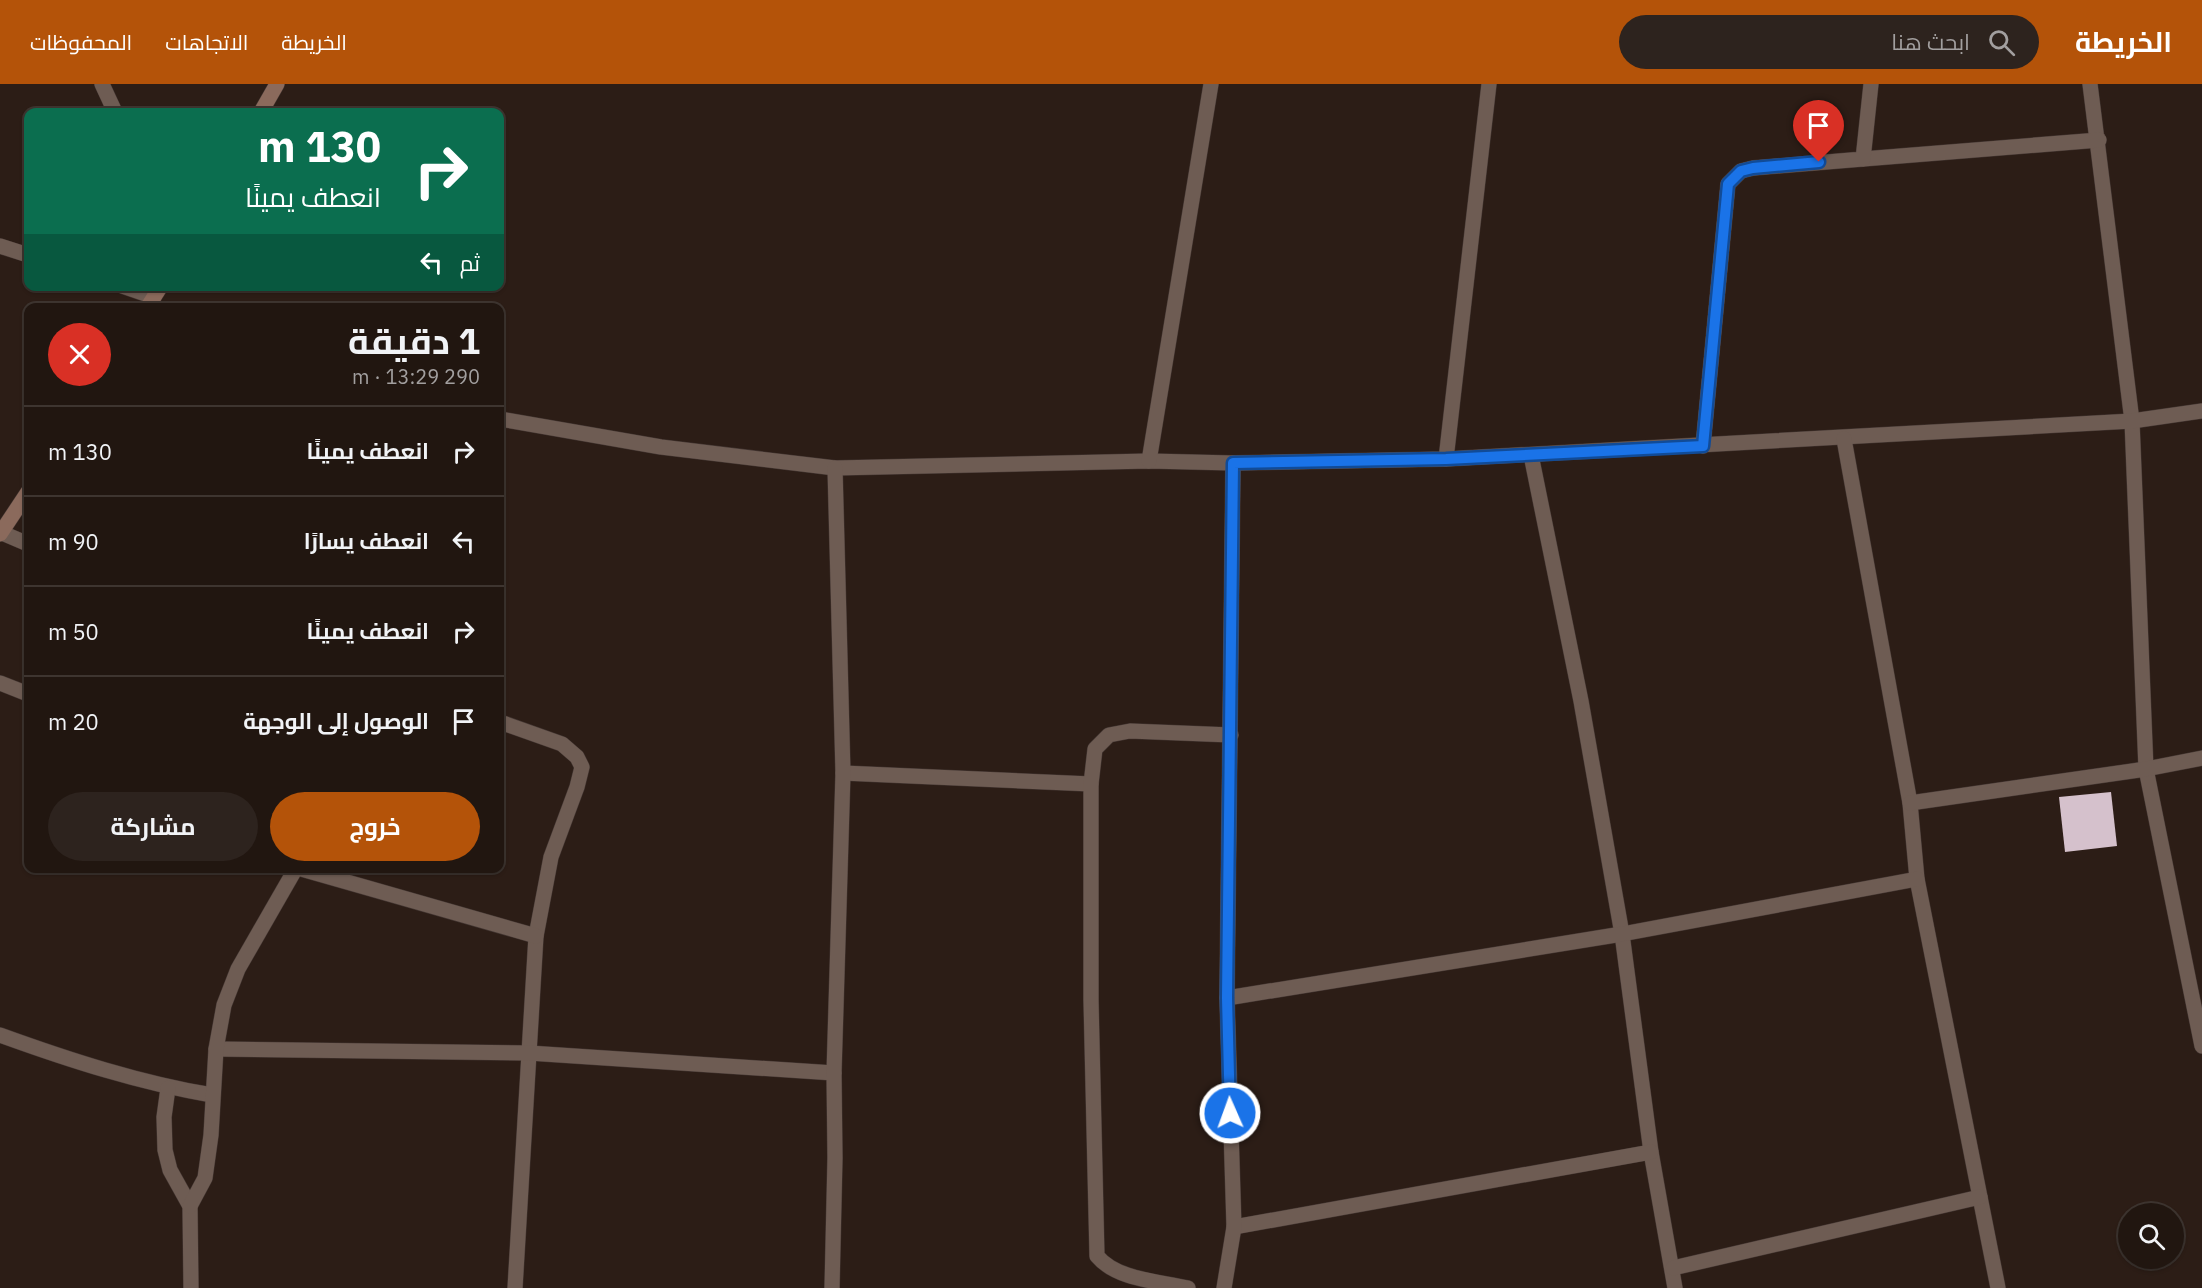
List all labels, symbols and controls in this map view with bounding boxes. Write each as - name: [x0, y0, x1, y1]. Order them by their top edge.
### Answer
- search box: [1619, 15, 2039, 69]
- text: الخريطة: [2075, 23, 2172, 60]
- icon: search: [1985, 26, 2018, 59]
- text: ابحث هنا: [1891, 27, 1970, 56]
- text: المحفوظات: [30, 28, 132, 56]
- text: الاتجاهات: [165, 28, 248, 56]
- text: الخريطة: [281, 28, 347, 56]
- pin: [1793, 100, 1844, 162]
- icon: arrive: [1802, 109, 1835, 142]
- text: 130 m: [258, 119, 381, 174]
- icon: right: [402, 132, 480, 210]
- text: انعطف يمينًا: [245, 179, 381, 214]
- icon: left: [415, 246, 448, 279]
- text: ثم: [460, 248, 480, 277]
- text: 1 دقيقة: [348, 317, 480, 364]
- button: close: [48, 323, 111, 386]
- text: 290 m · 13:29: [352, 363, 480, 390]
- icon: right: [447, 435, 480, 468]
- text: انعطف يمينًا: [307, 436, 429, 465]
- text: 130 m: [48, 437, 112, 466]
- icon: left: [447, 525, 480, 558]
- text: انعطف يسارًا: [304, 526, 429, 555]
- text: 90 m: [48, 527, 99, 556]
- icon: right: [447, 615, 480, 648]
- text: انعطف يمينًا: [307, 616, 429, 645]
- text: 50 m: [48, 617, 99, 646]
- icon: arrive: [447, 705, 480, 738]
- text: الوصول إلى الوجهة: [243, 706, 429, 735]
- text: 20 m: [48, 707, 99, 736]
- button: مشاركة: [48, 792, 258, 861]
- button: خروج: [270, 792, 480, 861]
- position arrow: [1198, 1081, 1262, 1145]
- map controls: [2118, 1203, 2184, 1269]
- button: search: [2118, 1203, 2184, 1269]

